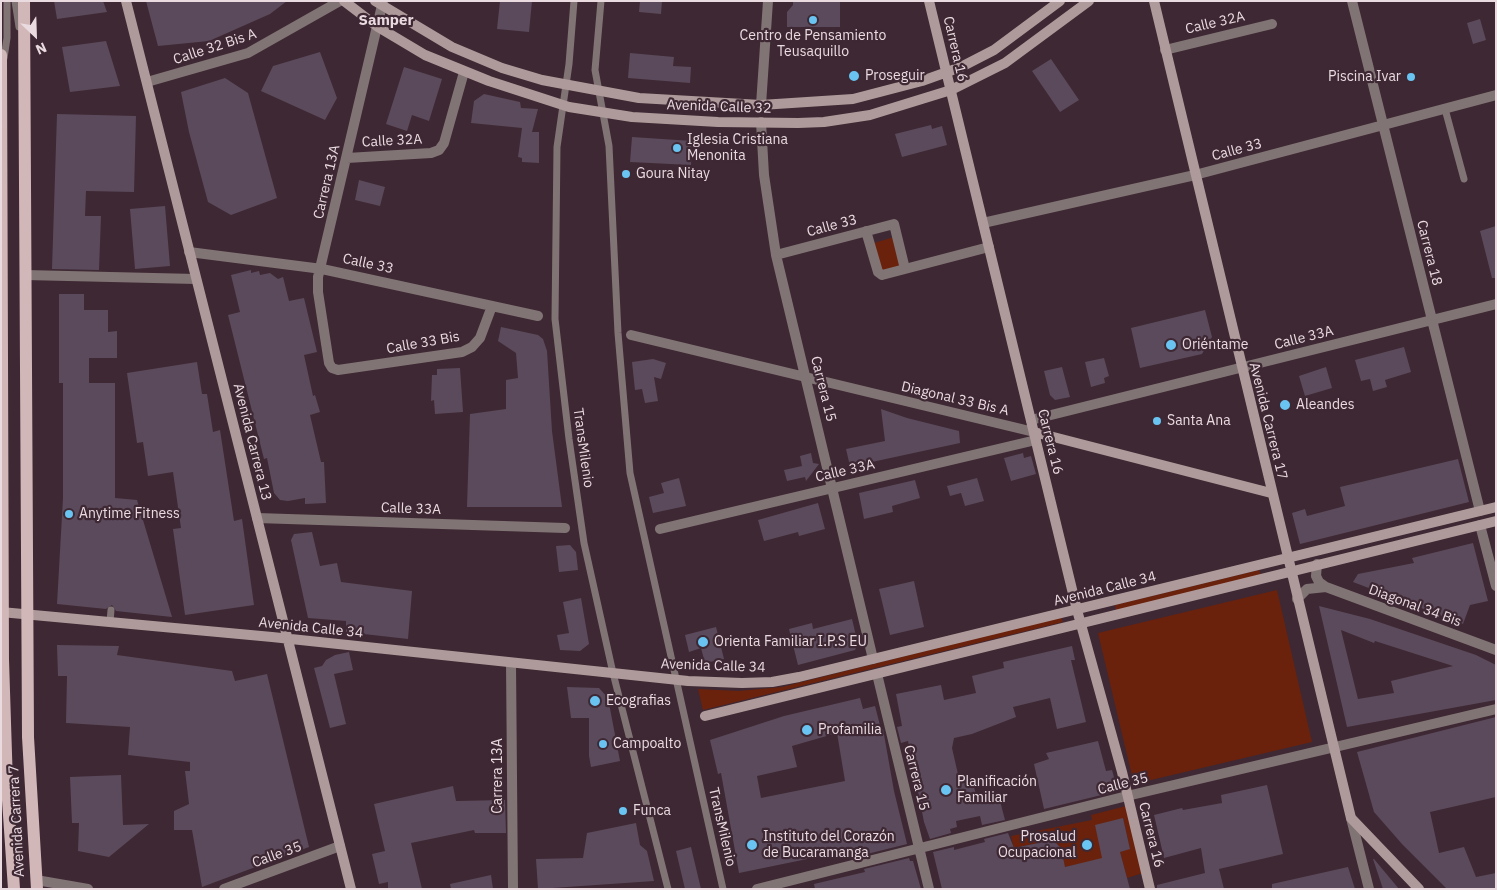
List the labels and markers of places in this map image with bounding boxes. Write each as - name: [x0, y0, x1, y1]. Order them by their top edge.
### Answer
- marker: Centro de Pensamiento Teusaquillo: [807, 14, 819, 26]
- place label: Centro de Pensamiento Teusaquillo: [740, 28, 886, 60]
- place label: Proseguir: [865, 68, 925, 84]
- marker: Proseguir: [847, 69, 861, 83]
- place label: Piscina Ivar: [1328, 69, 1401, 85]
- marker: Piscina Ivar: [1405, 71, 1417, 83]
- place label: Iglesia Cristiana Menonita: [687, 132, 788, 164]
- marker: Iglesia Cristiana Menonita: [671, 142, 683, 154]
- place label: Goura Nitay: [636, 166, 710, 182]
- marker: Goura Nitay: [620, 168, 632, 180]
- place label: Oriéntame: [1182, 337, 1248, 353]
- marker: Oriéntame: [1164, 338, 1178, 352]
- place label: Aleandes: [1296, 397, 1355, 413]
- marker: Aleandes: [1278, 398, 1292, 412]
- place label: Santa Ana: [1167, 413, 1231, 429]
- marker: Santa Ana: [1151, 415, 1163, 427]
- place label: Anytime Fitness: [79, 506, 180, 522]
- marker: Anytime Fitness: [63, 508, 75, 520]
- place label: Orienta Familiar I.P.S EU: [714, 634, 867, 650]
- marker: Orienta Familiar I.P.S EU: [696, 635, 710, 649]
- place label: Ecografias: [606, 693, 671, 709]
- marker: Ecografias: [588, 694, 602, 708]
- place label: Profamilia: [818, 722, 882, 738]
- marker: Profamilia: [800, 723, 814, 737]
- place label: Campoalto: [613, 736, 681, 752]
- marker: Campoalto: [597, 738, 609, 750]
- place label: Planificación Familiar: [957, 774, 1037, 806]
- marker: Planificación Familiar: [939, 783, 953, 797]
- place label: Funca: [633, 803, 671, 819]
- marker: Funca: [617, 805, 629, 817]
- place label: Instituto del Corazón de Bucaramanga: [763, 829, 895, 862]
- place label: Prosalud Ocupacional: [998, 829, 1076, 862]
- marker: Instituto del Corazón de Bucaramanga: [745, 838, 759, 852]
- marker: Prosalud Ocupacional: [1080, 838, 1094, 852]

